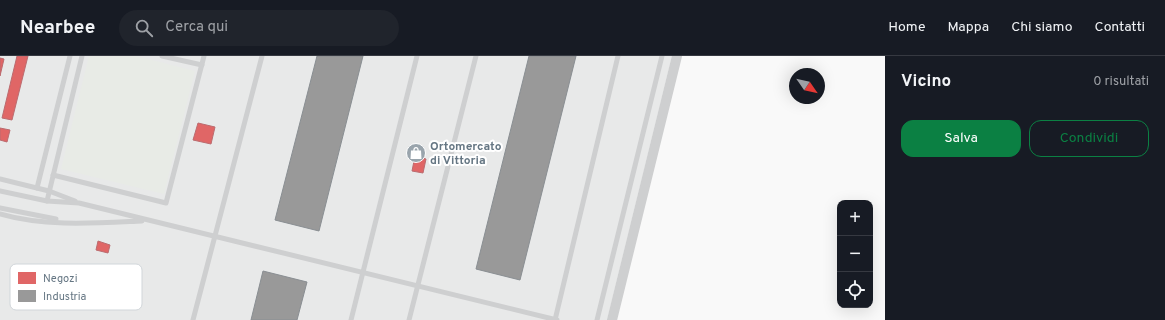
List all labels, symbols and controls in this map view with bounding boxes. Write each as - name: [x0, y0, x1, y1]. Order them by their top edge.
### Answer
- search box: [119, 10, 399, 46]
- text: Nearbee: [20, 16, 95, 40]
- icon: search: [133, 17, 155, 39]
- text: Cerca qui: [165, 18, 228, 37]
- text: Home: [888, 19, 925, 36]
- text: Mappa: [947, 19, 989, 36]
- text: Chi siamo: [1011, 19, 1073, 36]
- text: Contatti: [1095, 19, 1145, 36]
- north arrow: [789, 68, 825, 104]
- text: Vicino: [901, 71, 951, 93]
- text: 0 risultati: [1093, 74, 1149, 90]
- button: Salva: [901, 120, 1021, 157]
- button: Condividi: [1029, 120, 1149, 157]
- place label: Ortomercato di Vittoria: [430, 139, 502, 169]
- shop icon: Ortomercato di Vittoria: [405, 142, 427, 164]
- map controls: [837, 200, 873, 308]
- button: +: [837, 200, 873, 236]
- button: −: [837, 236, 873, 272]
- legend: [10, 264, 142, 310]
- text: Negozi: [43, 272, 77, 286]
- button: locate: [837, 272, 873, 308]
- text: Industria: [43, 290, 87, 304]

